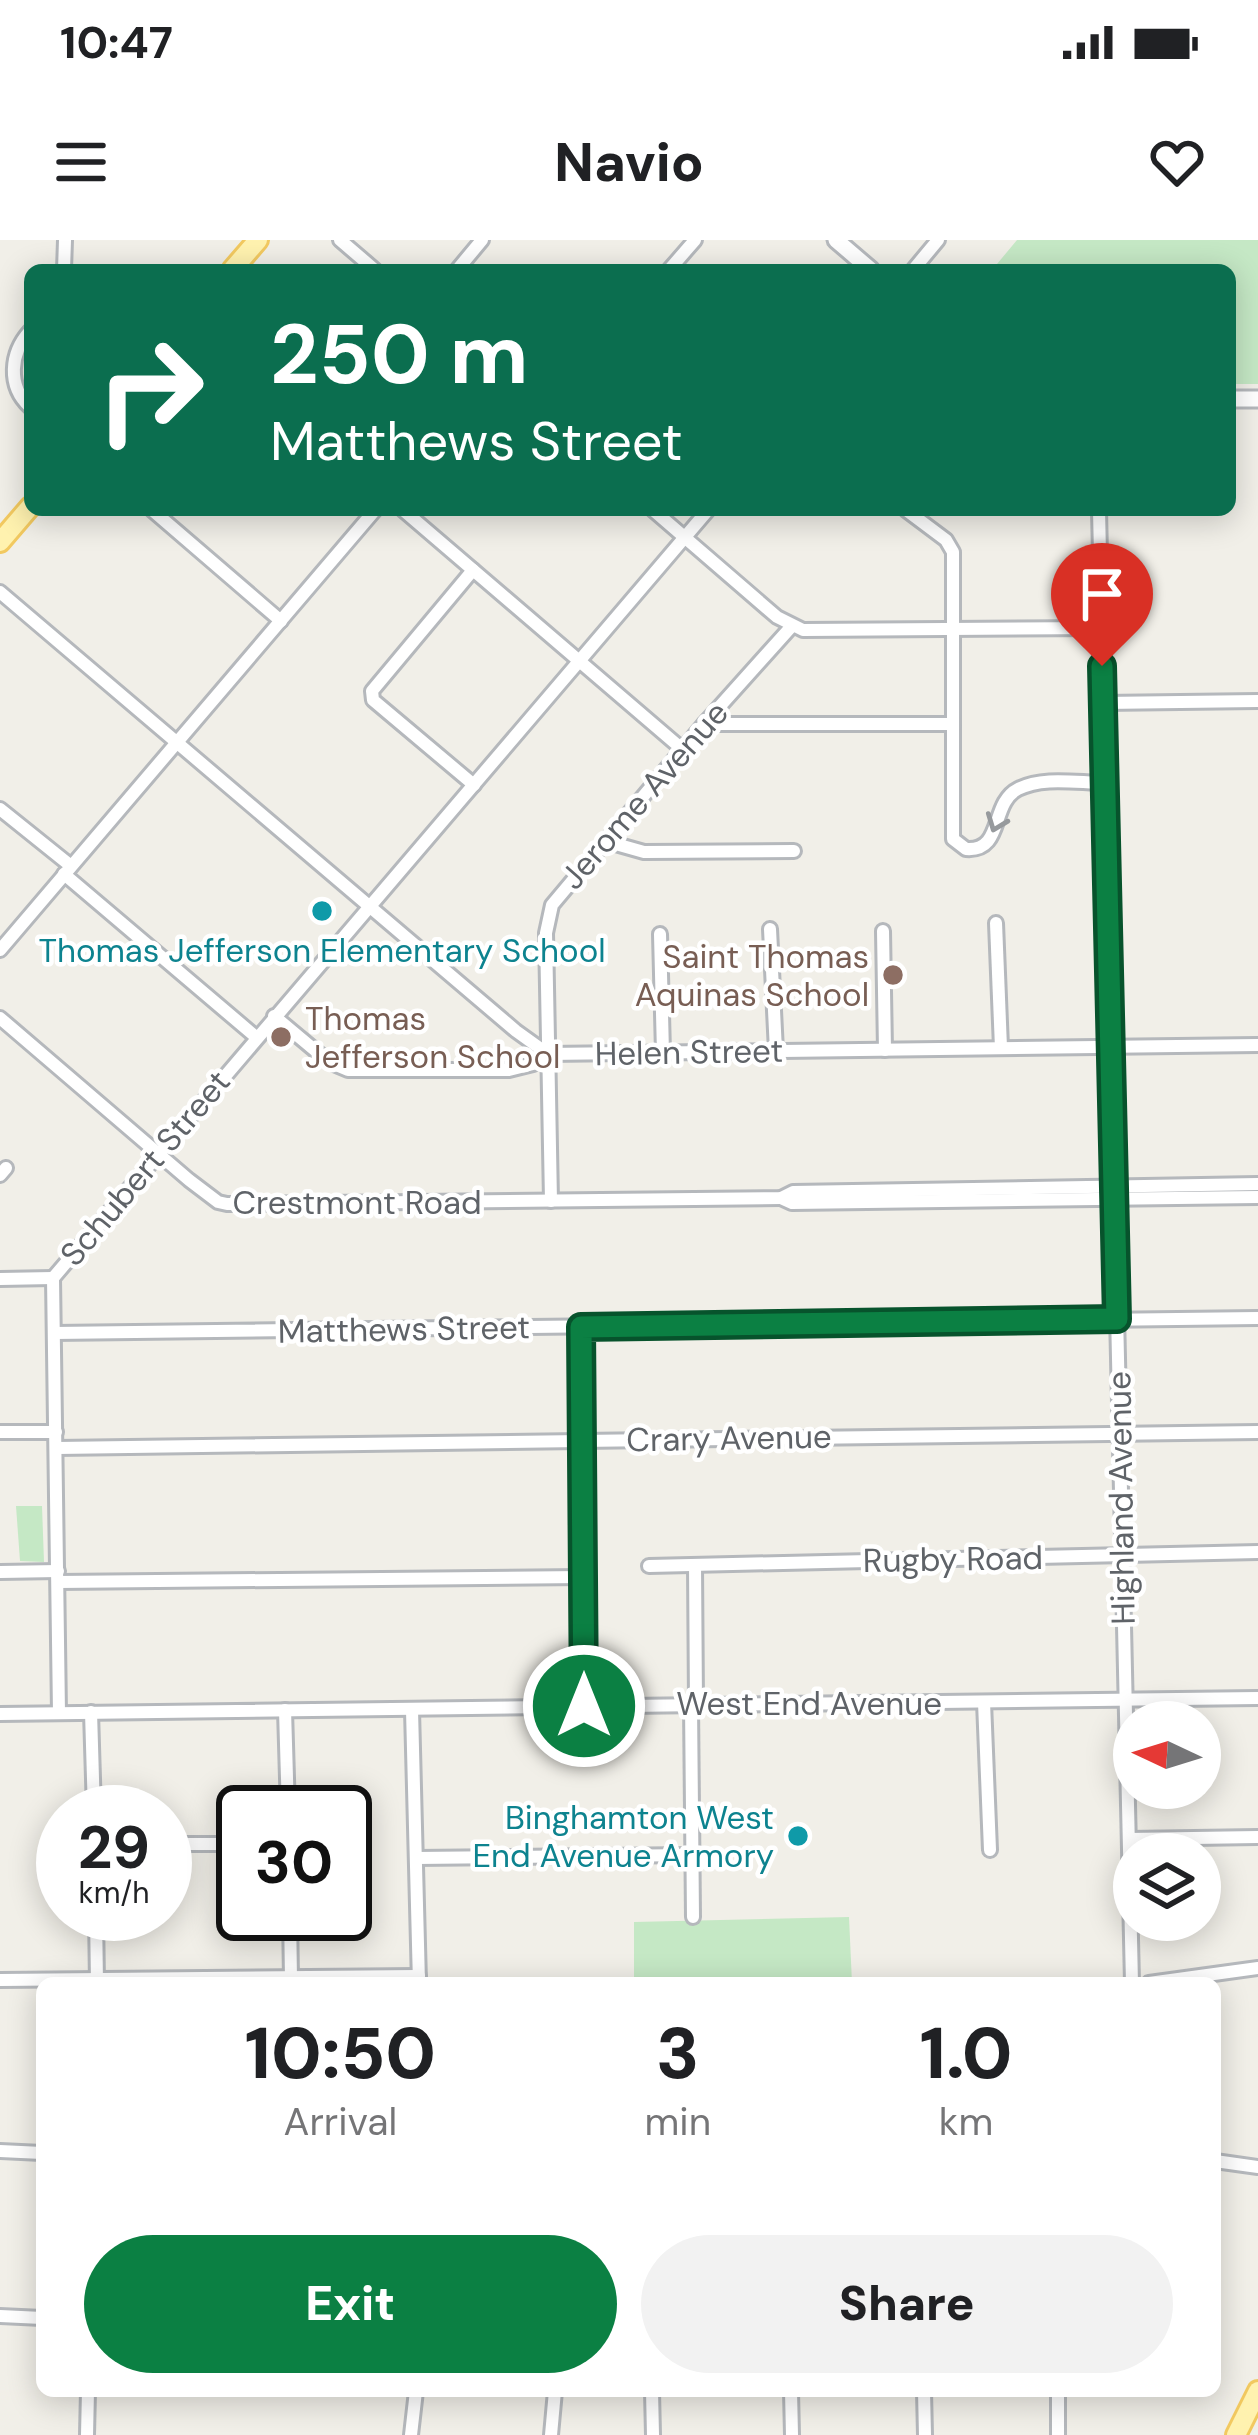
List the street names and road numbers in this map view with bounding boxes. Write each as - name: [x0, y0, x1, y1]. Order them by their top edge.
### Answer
- street label: Jerome Avenue: [551, 692, 737, 898]
- street label: Helen Street: [594, 1029, 784, 1075]
- street label: Schubert Street: [51, 1061, 239, 1275]
- street label: Crestmont Road: [232, 1181, 482, 1224]
- street label: Matthews Street: [278, 1305, 530, 1353]
- street label: Highland Avenue: [1097, 1371, 1145, 1625]
- street label: Crary Avenue: [626, 1415, 832, 1461]
- street label: Rugby Road: [863, 1536, 1043, 1582]
- street label: West End Avenue: [676, 1682, 942, 1725]

